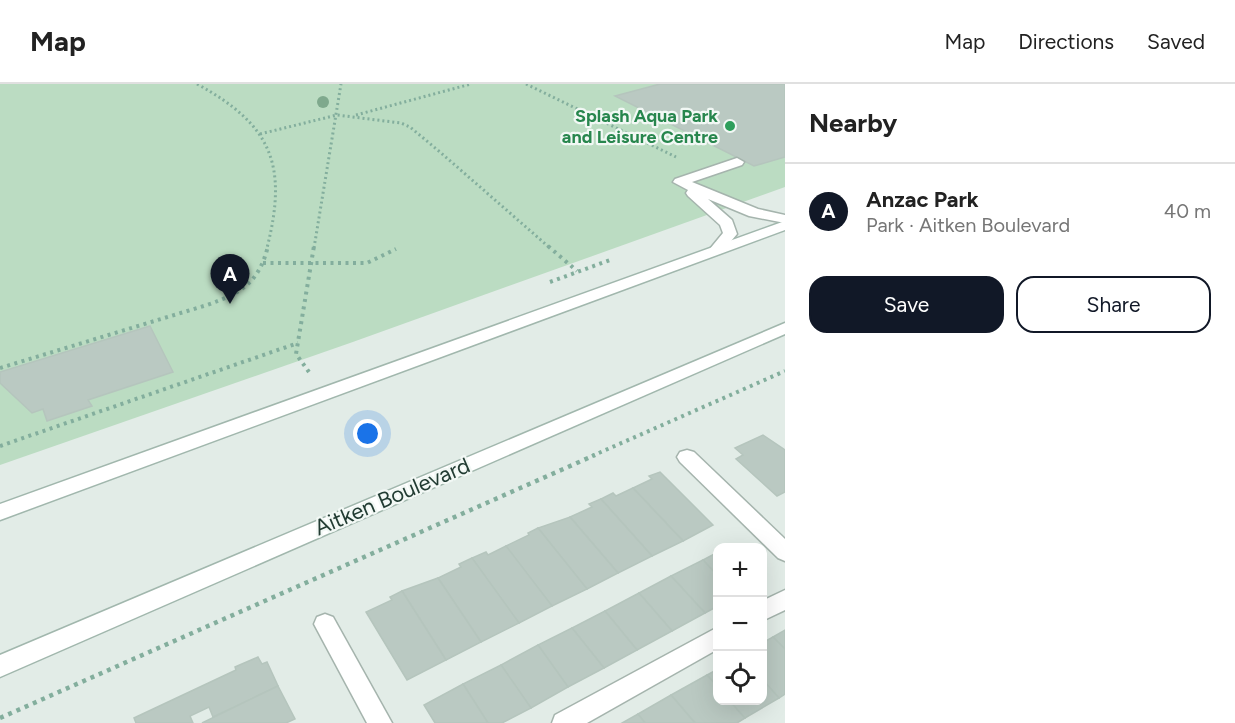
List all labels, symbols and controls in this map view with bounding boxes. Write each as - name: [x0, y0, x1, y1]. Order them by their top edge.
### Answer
- text: Map: [30, 24, 86, 58]
- text: Map: [944, 29, 985, 54]
- text: Directions: [1018, 29, 1114, 54]
- text: Saved: [1147, 29, 1205, 54]
- place label: Splash Aqua Park and Leisure Centre: [562, 105, 718, 148]
- text: Nearby: [809, 107, 897, 139]
- marker: Splash Aqua Park and Leisure Centre: [723, 119, 737, 133]
- text: Anzac Park: [866, 186, 979, 213]
- text: A: [821, 199, 836, 223]
- text: 40 m: [1164, 199, 1211, 223]
- text: Park · Aitken Boulevard: [866, 213, 1070, 237]
- pin: A: [210, 254, 250, 304]
- button: Save: [809, 276, 1004, 333]
- button: Share: [1016, 276, 1211, 333]
- your location: [353, 419, 382, 448]
- street label: Aitken Boulevard: [310, 452, 474, 541]
- map controls: [713, 543, 767, 705]
- button: +: [713, 543, 767, 597]
- button: −: [713, 597, 767, 651]
- button: locate: [713, 651, 767, 705]

